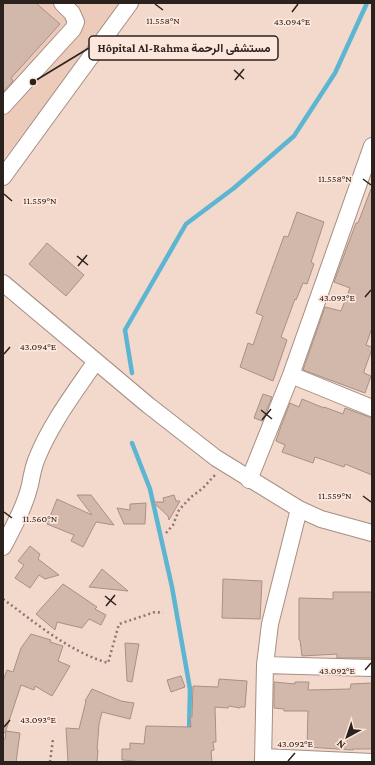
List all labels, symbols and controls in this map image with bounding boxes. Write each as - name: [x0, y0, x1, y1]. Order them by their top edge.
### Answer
- text: 11.558°N: [146, 15, 180, 26]
- text: 43.094°E: [274, 16, 311, 27]
- callout: Hôpital Al-Rahma مستشفى الرحمة: [89, 36, 278, 60]
- text: Hôpital Al-Rahma مستشفى الرحمة: [97, 41, 271, 56]
- text: 11.558°N: [318, 173, 352, 184]
- text: 11.559°N: [23, 195, 57, 206]
- text: 43.093°E: [319, 292, 356, 303]
- text: 43.094°E: [20, 341, 57, 352]
- text: 11.559°N: [318, 490, 352, 501]
- text: 11.560°N: [23, 513, 58, 524]
- text: 43.092°E: [319, 665, 355, 676]
- text: 43.093°E: [20, 714, 57, 725]
- north arrow: [327, 717, 367, 757]
- text: N: [333, 737, 347, 752]
- text: 43.092°E: [277, 738, 313, 749]

